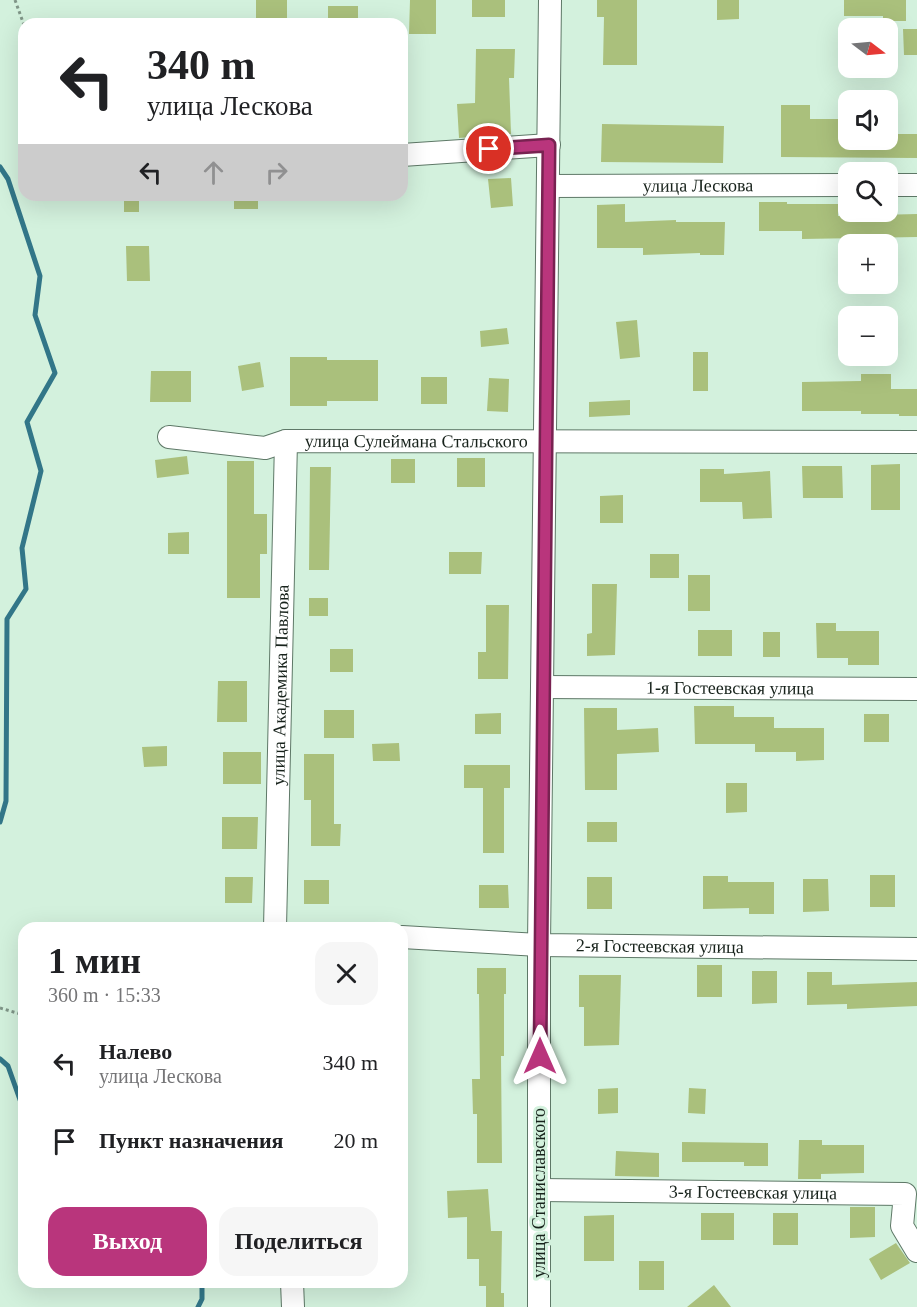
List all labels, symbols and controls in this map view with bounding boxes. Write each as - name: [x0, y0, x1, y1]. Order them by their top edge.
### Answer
- north arrow: [838, 18, 898, 78]
- map controls: [838, 18, 898, 366]
- icon: left: [48, 42, 126, 120]
- text: 340 m: [147, 42, 256, 88]
- button: sound: [838, 90, 898, 150]
- text: улица Лескова: [147, 91, 313, 121]
- pin: [463, 123, 514, 174]
- icon: arrive: [472, 132, 505, 165]
- icon: left: [134, 156, 167, 189]
- icon: ahead: [197, 156, 230, 189]
- icon: right: [260, 156, 293, 189]
- button: search: [838, 162, 898, 222]
- street label: улица Лескова: [643, 175, 753, 196]
- button: +: [838, 234, 898, 294]
- button: −: [838, 306, 898, 366]
- street label: улица Сулеймана Стальского: [305, 431, 528, 451]
- street label: улица Академика Павлова: [268, 584, 293, 786]
- street label: 1-я Гостеевская улица: [646, 678, 814, 698]
- street label: 2-я Гостеевская улица: [576, 935, 744, 957]
- text: 1 мин: [48, 941, 141, 981]
- button: close: [315, 942, 378, 1005]
- text: 360 m · 15:33: [48, 984, 161, 1006]
- position arrow: [508, 1024, 572, 1088]
- text: Налево: [99, 1039, 172, 1064]
- icon: left: [48, 1047, 81, 1080]
- text: 340 m: [322, 1050, 378, 1075]
- text: улица Лескова: [99, 1065, 222, 1087]
- street label: улица Станиславского: [529, 1108, 549, 1278]
- icon: arrive: [48, 1125, 81, 1158]
- text: Пункт назначения: [99, 1128, 284, 1153]
- text: 20 m: [333, 1128, 378, 1153]
- street label: 3-я Гостеевская улица: [669, 1181, 837, 1203]
- button: Выход: [48, 1207, 207, 1276]
- button: Поделиться: [219, 1207, 378, 1276]

